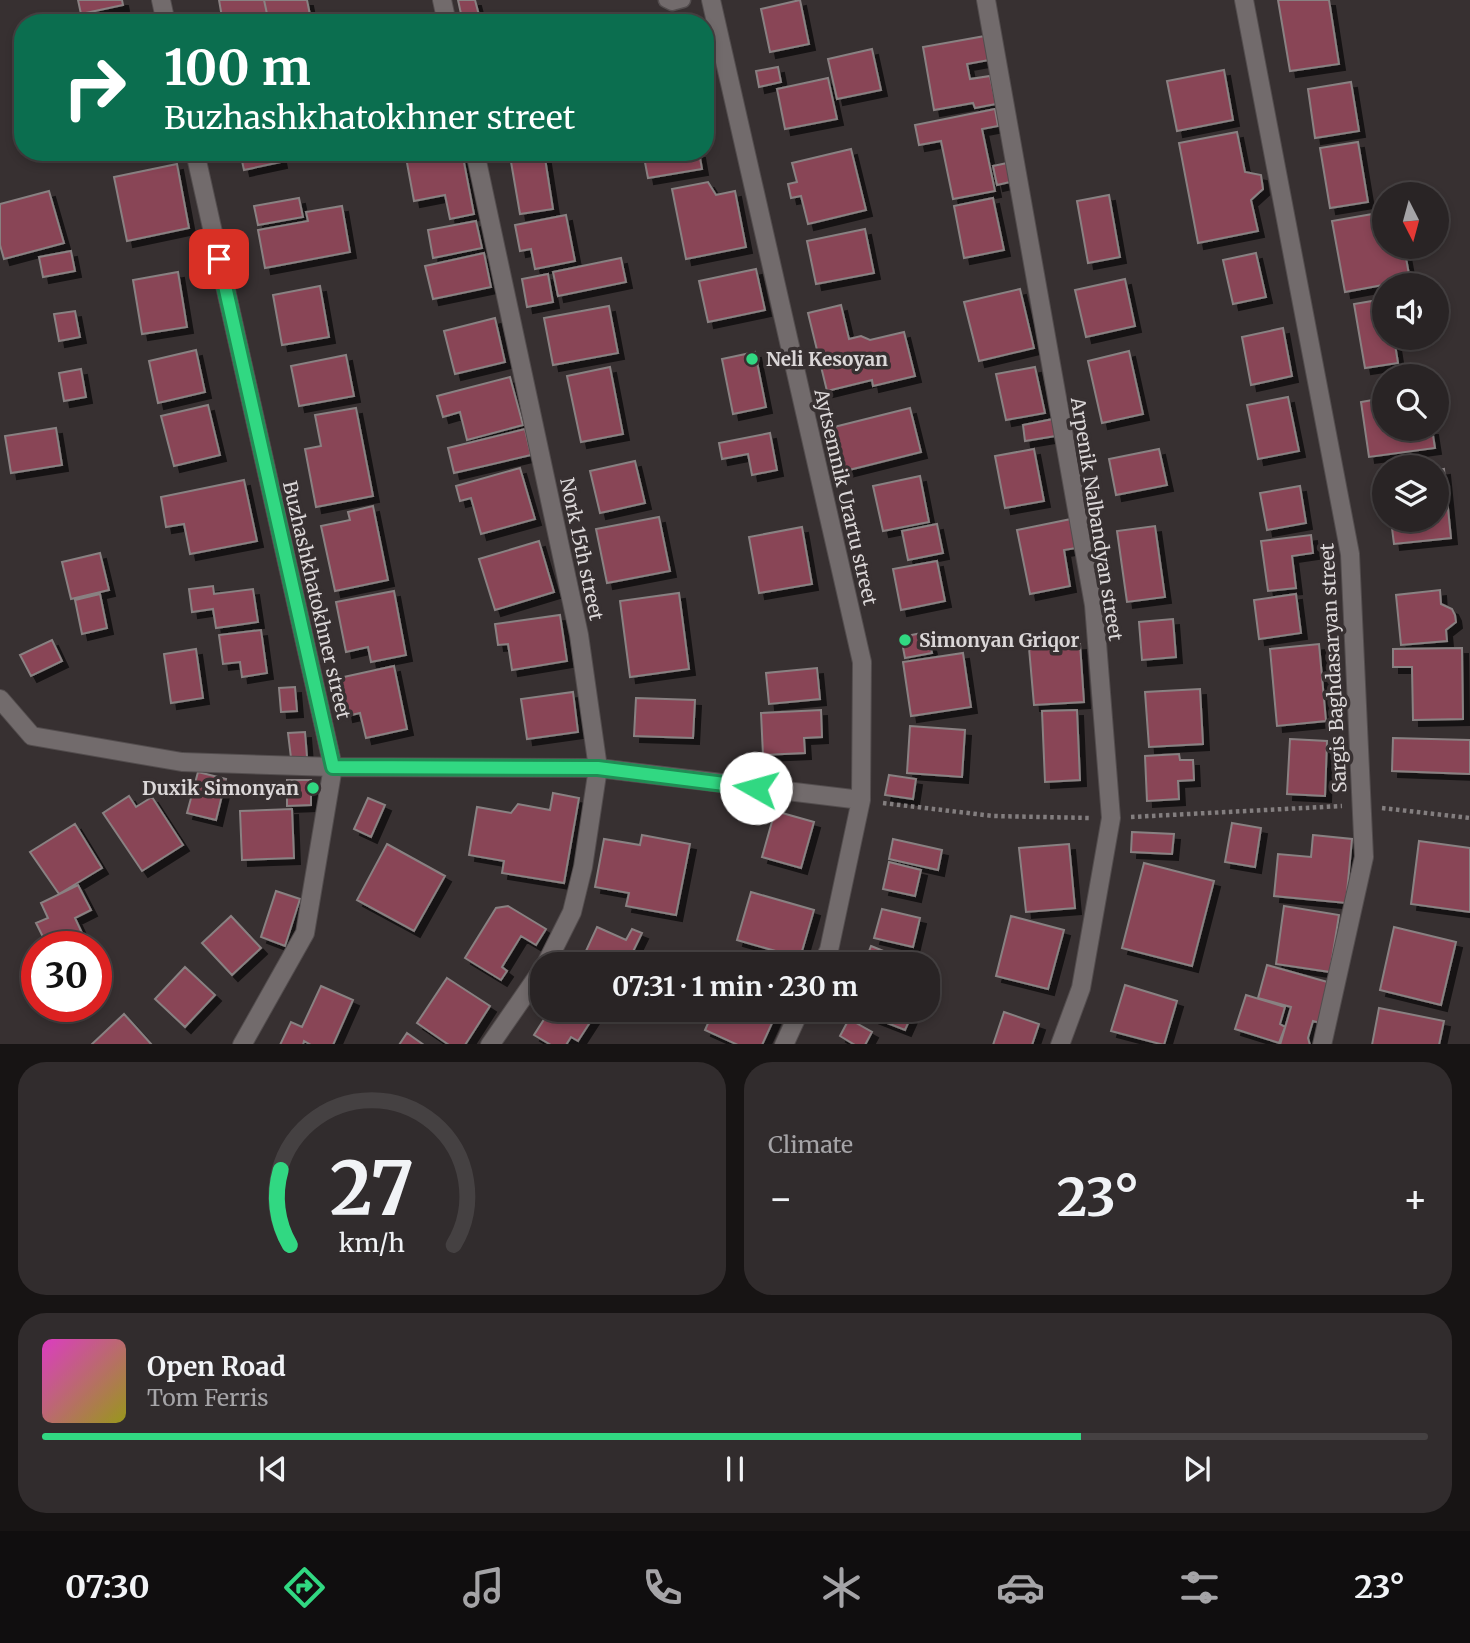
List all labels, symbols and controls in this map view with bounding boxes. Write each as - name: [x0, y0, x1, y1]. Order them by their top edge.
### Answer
- text: 100 m: [164, 37, 311, 98]
- icon: right: [49, 42, 140, 133]
- text: Buzhashkhatokhner street: [164, 98, 575, 138]
- north arrow: [1372, 182, 1449, 259]
- map controls: [1372, 182, 1449, 532]
- pin: [189, 229, 249, 289]
- icon: arrive: [200, 240, 238, 278]
- button: sound: [1372, 273, 1449, 350]
- place label: Neli Kesoyan: [766, 347, 888, 371]
- marker: Neli Kesoyan: [744, 351, 760, 367]
- button: search: [1372, 364, 1449, 441]
- street label: Aytsemnik Urartu street: [809, 386, 883, 608]
- street label: Arpenik Nalbandyan street: [1066, 395, 1128, 643]
- button: layers: [1372, 455, 1449, 532]
- street label: Nork 15th street: [555, 475, 609, 623]
- street label: Buzhashkhatokhner street: [278, 478, 356, 722]
- street label: Sargis Baghdasaryan street: [1314, 542, 1352, 794]
- place label: Simonyan Griqor: [919, 628, 1079, 652]
- marker: Simonyan Griqor: [897, 632, 913, 648]
- position arrow: [719, 751, 793, 825]
- place label: Duxik Simonyan: [142, 776, 299, 800]
- marker: Duxik Simonyan: [305, 780, 321, 796]
- speed limit sign: 30: [21, 931, 112, 1022]
- text: 07:31 · 1 min · 230 m: [612, 970, 858, 1003]
- text: Climate: [768, 1130, 853, 1159]
- text: 27: [330, 1143, 414, 1235]
- text: 23°: [1057, 1165, 1139, 1230]
- text: −: [768, 1175, 793, 1222]
- text: +: [1403, 1175, 1428, 1222]
- text: km/h: [339, 1226, 405, 1258]
- text: Open Road: [147, 1350, 286, 1383]
- text: Tom Ferris: [147, 1383, 269, 1412]
- icon: previous: [254, 1450, 292, 1488]
- icon: pause: [716, 1450, 754, 1488]
- icon: next: [1178, 1450, 1216, 1488]
- icon: directions: [280, 1563, 329, 1612]
- icon: music: [459, 1563, 508, 1612]
- icon: phone: [638, 1563, 687, 1612]
- icon: climate: [817, 1563, 866, 1612]
- icon: car: [996, 1563, 1045, 1612]
- icon: filters: [1175, 1563, 1224, 1612]
- text: 07:30: [65, 1567, 150, 1607]
- text: 23°: [1354, 1567, 1405, 1607]

